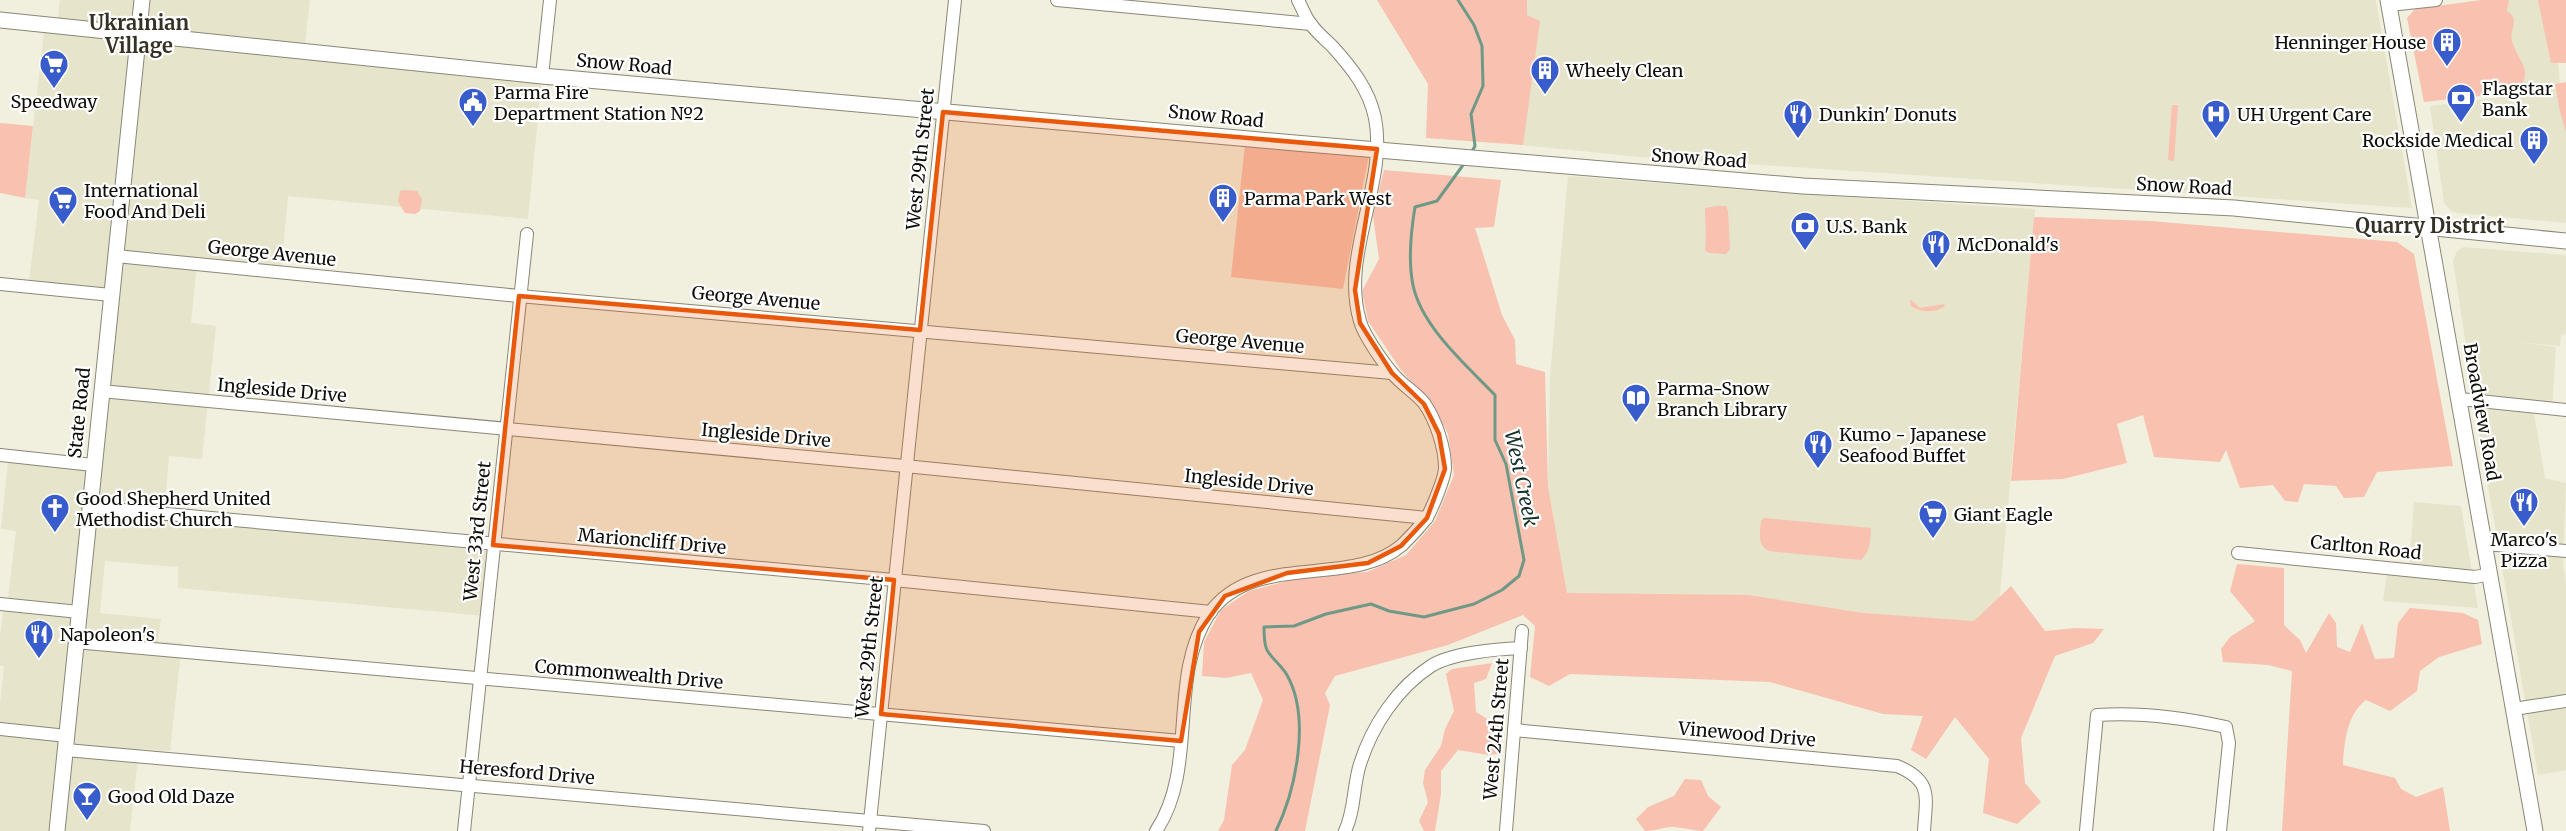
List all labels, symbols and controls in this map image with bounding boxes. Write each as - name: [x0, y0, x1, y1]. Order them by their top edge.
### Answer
- district label: Ukrainian Village: [89, 10, 189, 58]
- building icon: Henninger House: [2431, 26, 2463, 68]
- place label: Henninger House: [2274, 31, 2426, 54]
- supermarket icon: Speedway: [38, 48, 70, 90]
- street label: Snow Road: [575, 48, 673, 80]
- building icon: Wheely Clean: [1529, 54, 1561, 96]
- place label: Wheely Clean: [1565, 59, 1683, 82]
- place label: Flagstar Bank: [2482, 77, 2553, 121]
- place label: Parma Fire Department Station №2: [494, 81, 704, 125]
- bank icon: Flagstar Bank: [2445, 82, 2477, 124]
- public building icon: Parma Fire Department Station №2: [457, 86, 489, 128]
- street label: West 29th Street: [901, 87, 939, 232]
- place label: Speedway: [10, 90, 98, 113]
- restaurant icon: Dunkin' Donuts: [1782, 98, 1814, 140]
- hospital icon: UH Urgent Care: [2200, 98, 2232, 140]
- street label: Snow Road: [1167, 100, 1265, 132]
- place label: Dunkin' Donuts: [1819, 103, 1957, 126]
- place label: UH Urgent Care: [2237, 103, 2371, 126]
- building icon: Rockside Medical: [2518, 124, 2550, 166]
- place label: Rockside Medical: [2362, 129, 2513, 152]
- street label: Snow Road: [1650, 143, 1748, 173]
- street label: Snow Road: [2135, 172, 2233, 200]
- place label: International Food And Deli: [84, 179, 206, 223]
- building icon: Parma Park West: [1207, 182, 1239, 224]
- supermarket icon: International Food And Deli: [47, 184, 79, 226]
- place label: Parma Park West: [1244, 187, 1392, 210]
- bank icon: U.S. Bank: [1789, 210, 1821, 252]
- district label: Quarry District: [2355, 213, 2505, 238]
- place label: U.S. Bank: [1826, 215, 1908, 238]
- restaurant icon: McDonald's: [1920, 228, 1952, 270]
- place label: McDonald's: [1957, 233, 2059, 256]
- street label: George Avenue: [207, 235, 337, 271]
- street label: George Avenue: [691, 281, 821, 315]
- street label: George Avenue: [1175, 324, 1305, 358]
- street label: Broadview Road: [2459, 341, 2505, 483]
- street label: State Road: [63, 366, 95, 460]
- street label: Ingleside Drive: [216, 373, 348, 407]
- place label: Parma-Snow Branch Library: [1657, 377, 1788, 421]
- library icon: Parma-Snow Branch Library: [1620, 382, 1652, 424]
- street label: Ingleside Drive: [700, 418, 832, 452]
- place label: Kumo - Japanese Seafood Buffet: [1839, 423, 1986, 467]
- water label: West Creek: [1500, 427, 1544, 529]
- restaurant icon: Kumo - Japanese Seafood Buffet: [1802, 428, 1834, 470]
- street label: West 33rd Street: [458, 460, 496, 603]
- street label: Ingleside Drive: [1183, 464, 1315, 500]
- restaurant icon: Marco's Pizza: [2508, 486, 2540, 528]
- place label: Good Shepherd United Methodist Church: [76, 487, 271, 531]
- church icon: Good Shepherd United Methodist Church: [39, 492, 71, 534]
- supermarket icon: Giant Eagle: [1917, 498, 1949, 540]
- place label: Giant Eagle: [1954, 503, 2053, 526]
- street label: Marioncliff Drive: [577, 523, 727, 559]
- place label: Marco's Pizza: [2491, 528, 2558, 572]
- street label: Carlton Road: [2309, 530, 2423, 564]
- street label: West 29th Street: [850, 575, 888, 720]
- restaurant icon: Napoleon's: [23, 618, 55, 660]
- place label: Napoleon's: [60, 623, 155, 646]
- street label: Commonwealth Drive: [534, 654, 724, 694]
- street label: West 24th Street: [1478, 657, 1514, 802]
- street label: Vinewood Drive: [1676, 716, 1817, 751]
- street label: Heresford Drive: [458, 755, 596, 789]
- bar icon: Good Old Daze: [71, 780, 103, 822]
- place label: Good Old Daze: [108, 785, 234, 808]

